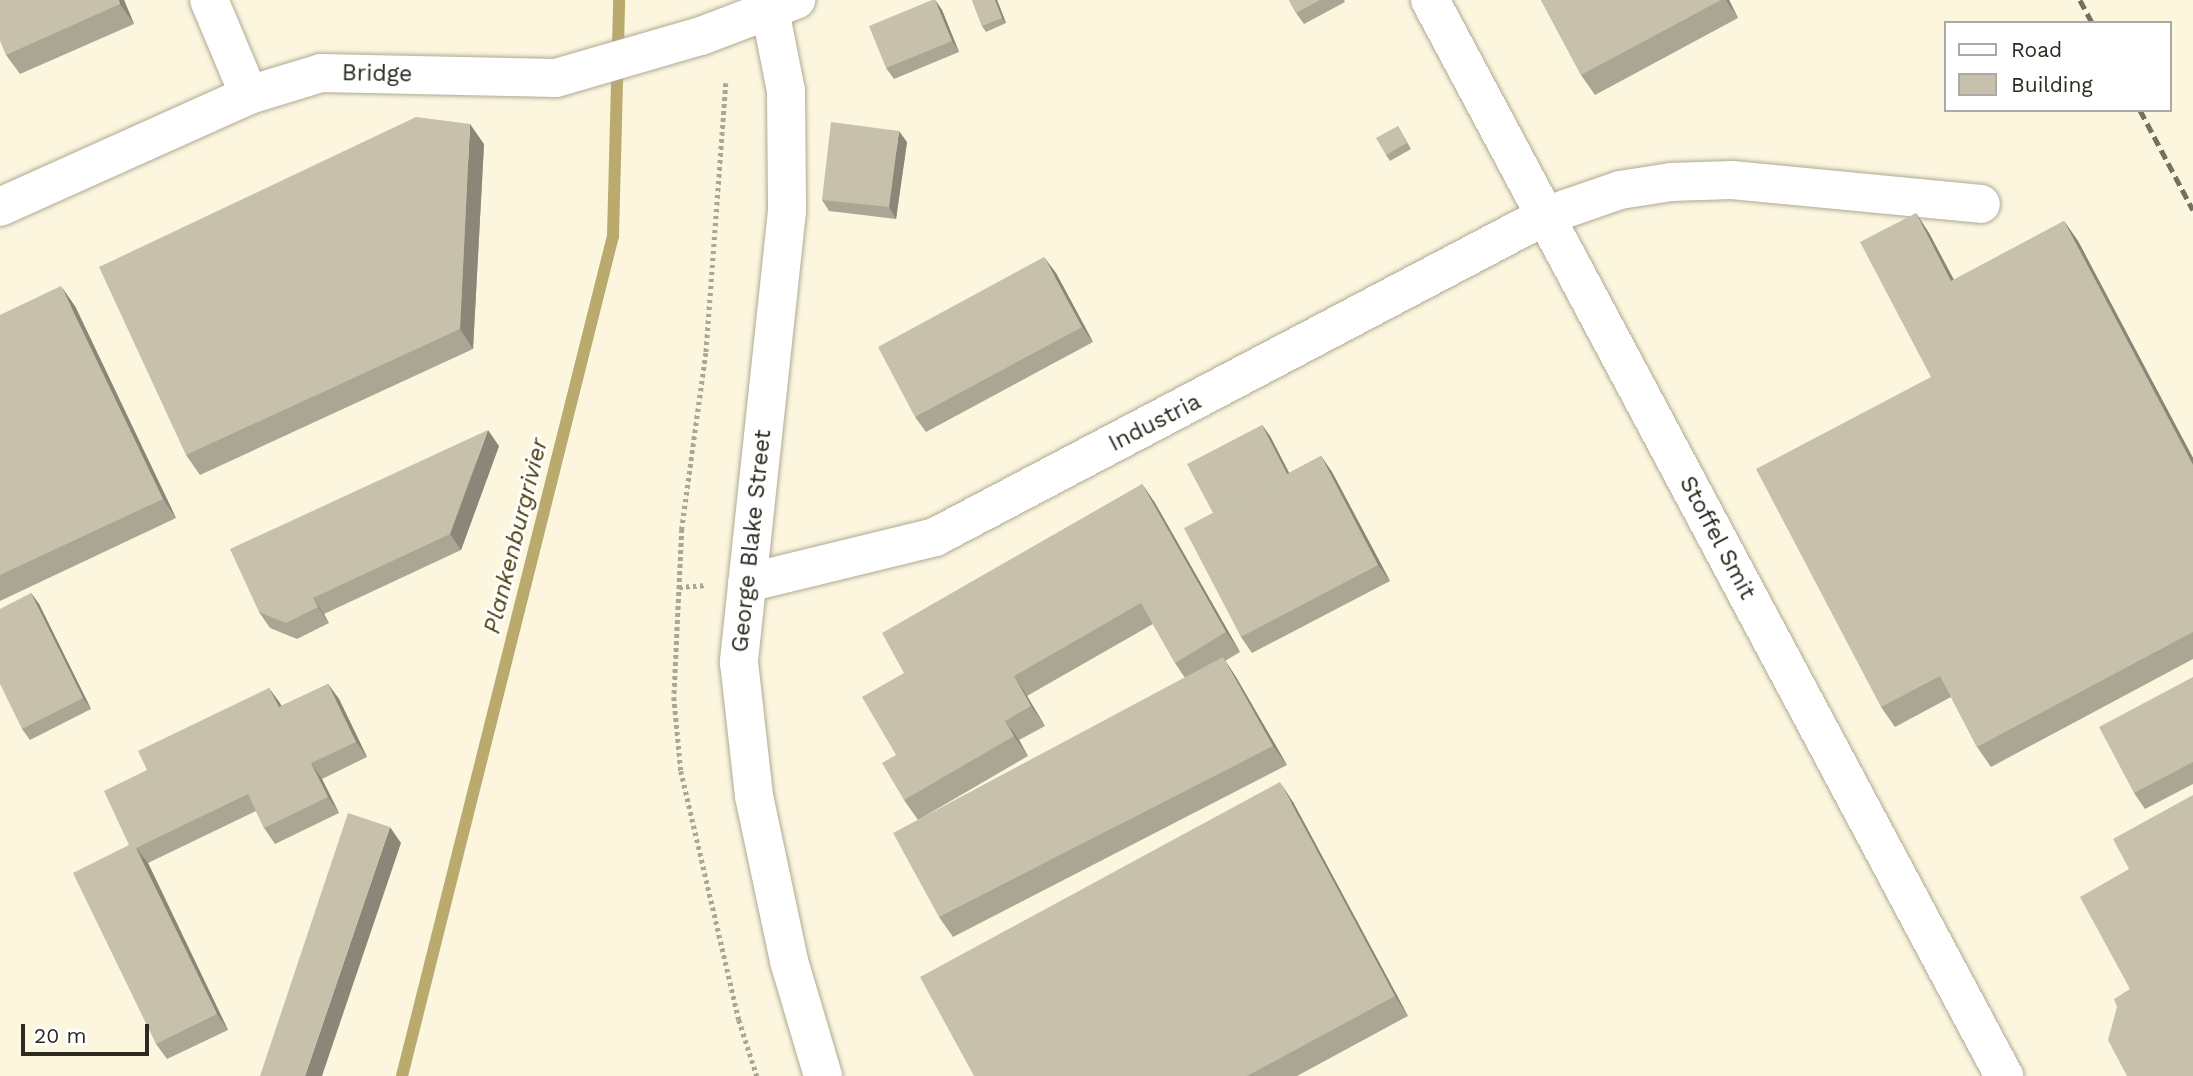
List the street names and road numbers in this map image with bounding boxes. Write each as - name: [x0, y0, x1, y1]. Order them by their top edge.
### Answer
- street label: Bridge: [342, 60, 412, 88]
- street label: Industria: [1104, 388, 1206, 458]
- street label: George Blake Street: [727, 428, 777, 654]
- street label: Stoffel Smit: [1673, 471, 1761, 605]

